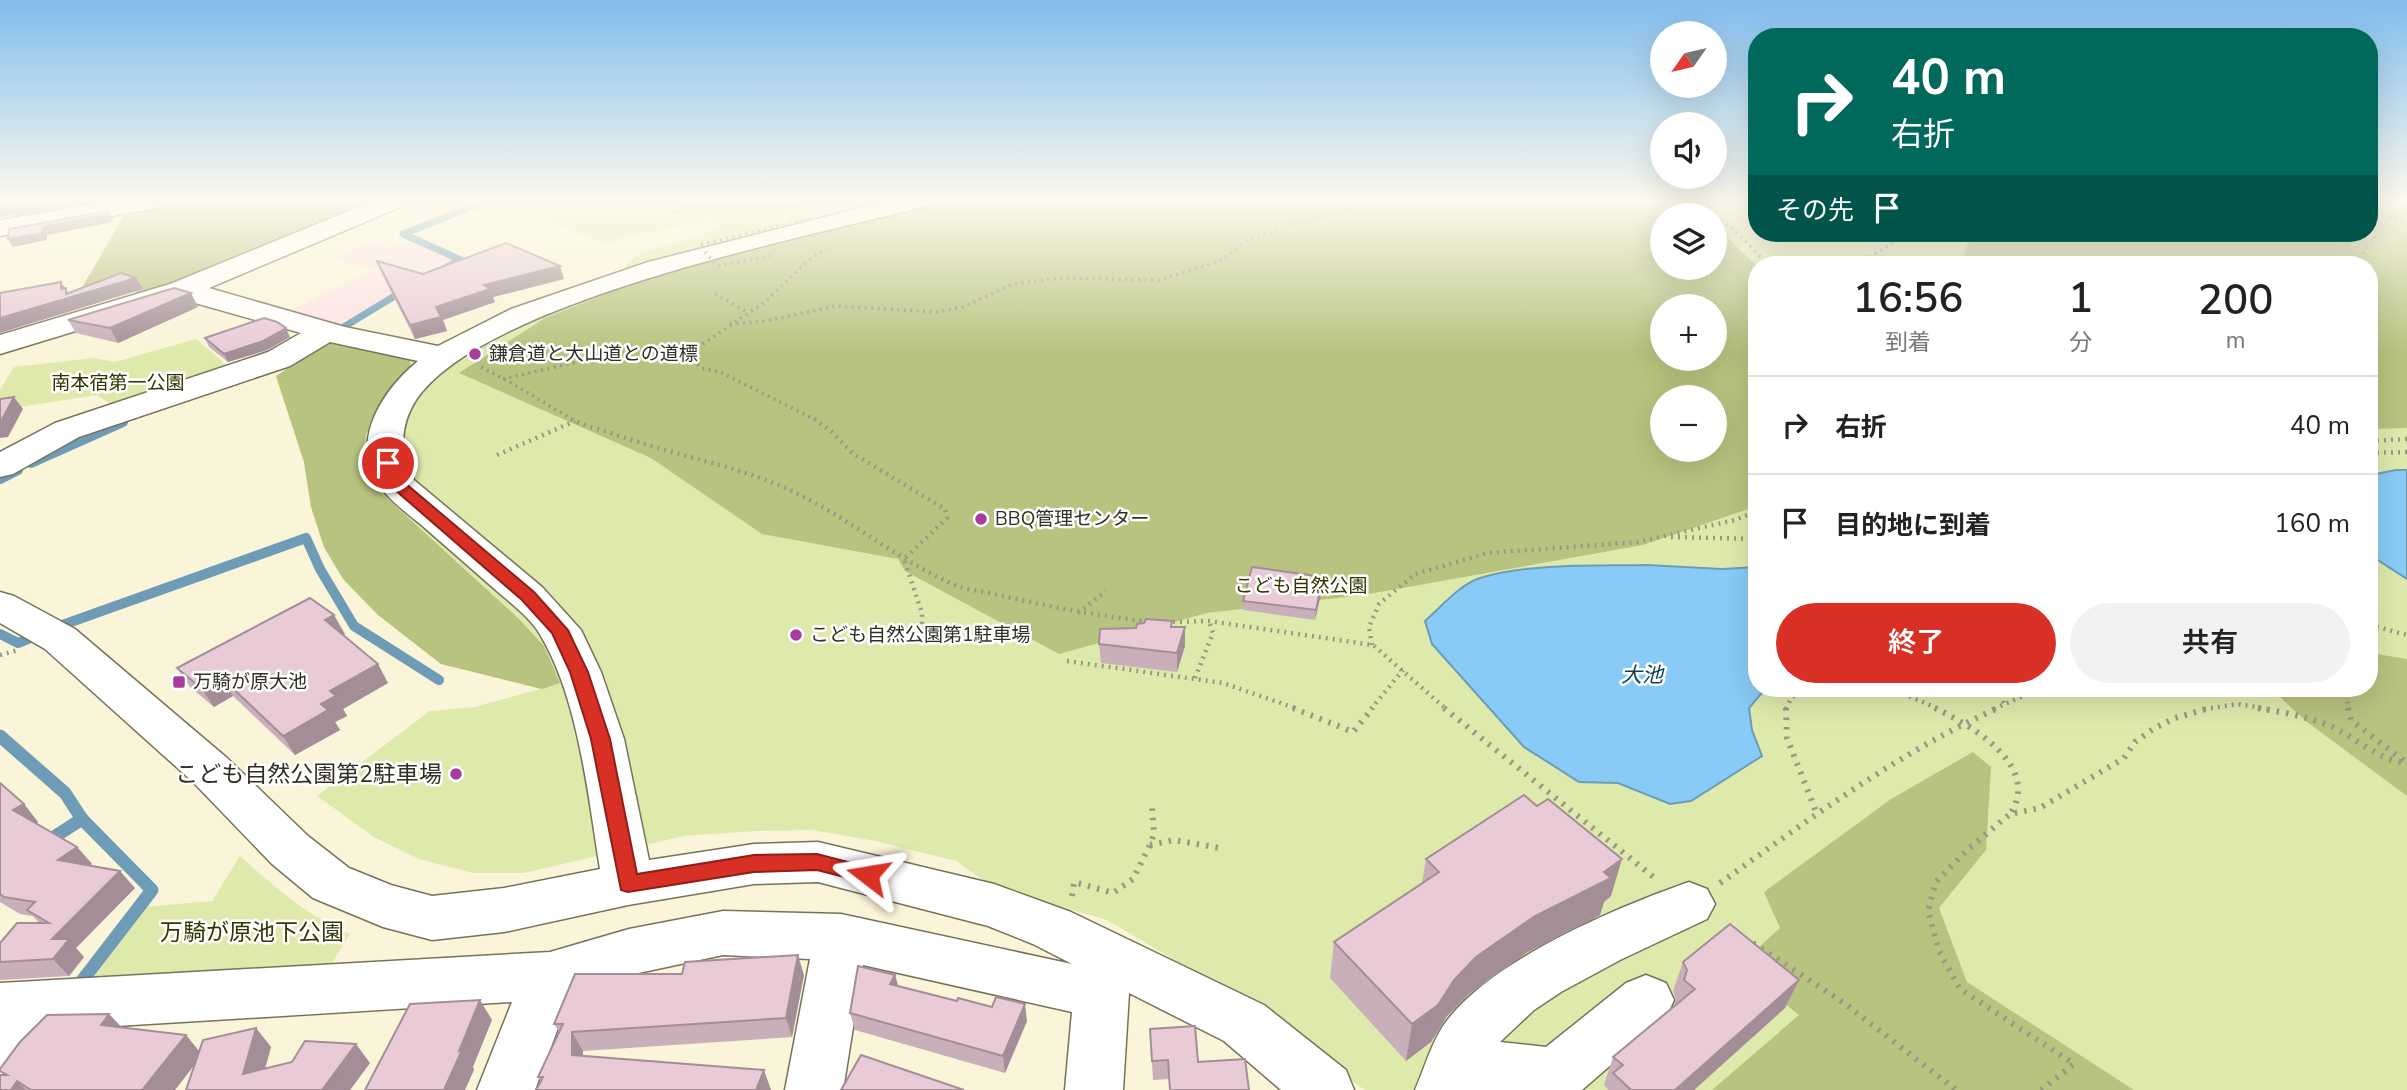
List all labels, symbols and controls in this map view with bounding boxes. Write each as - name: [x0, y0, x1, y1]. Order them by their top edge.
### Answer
- north arrow: [1650, 21, 1727, 98]
- map controls: [1650, 21, 1727, 462]
- text: 40 m: [1891, 44, 2006, 111]
- icon: right: [1776, 56, 1867, 147]
- button: sound: [1650, 112, 1727, 189]
- text: 右折: [1891, 113, 1955, 156]
- icon: arrive: [1868, 189, 1906, 227]
- text: その先: [1776, 193, 1854, 228]
- button: layers: [1650, 203, 1727, 280]
- text: 16:56: [1853, 270, 1963, 327]
- text: 1: [2068, 270, 2093, 327]
- text: 200: [2198, 272, 2273, 329]
- button: +: [1650, 294, 1727, 371]
- text: m: [2226, 325, 2245, 356]
- text: 到着: [1885, 327, 1931, 358]
- text: 分: [2069, 327, 2092, 358]
- place label: 鎌倉道と大山道との道標: [489, 341, 698, 367]
- marker: 鎌倉道と大山道との道標: [467, 346, 483, 362]
- park label: 南本宿第一公園: [51, 370, 185, 396]
- button: −: [1650, 385, 1727, 462]
- icon: right: [1776, 406, 1814, 444]
- text: 40 m: [2290, 408, 2350, 443]
- text: 右折: [1835, 410, 1887, 445]
- pin: [358, 433, 418, 493]
- icon: arrive: [369, 444, 407, 482]
- icon: arrive: [1776, 504, 1814, 542]
- place label: BBQ管理センター: [995, 506, 1149, 532]
- text: 160 m: [2274, 506, 2350, 541]
- text: 目的地に到着: [1835, 508, 1991, 543]
- marker: BBQ管理センター: [973, 511, 989, 527]
- park label: こども自然公園: [1234, 573, 1368, 599]
- button: 終了: [1776, 603, 2056, 683]
- button: 共有: [2070, 603, 2350, 683]
- place label: こども自然公園第1駐車場: [810, 622, 1030, 648]
- marker: こども自然公園第1駐車場: [788, 627, 804, 643]
- water label: 大池: [1621, 661, 1665, 689]
- place label: 万騎が原大池: [193, 669, 307, 695]
- marker: 万騎が原大池: [171, 674, 187, 690]
- place label: こども自然公園第2駐車場: [175, 759, 442, 790]
- marker: こども自然公園第2駐車場: [448, 766, 464, 782]
- position arrow: [831, 838, 905, 912]
- park label: 万騎が原池下公園: [160, 917, 344, 948]

